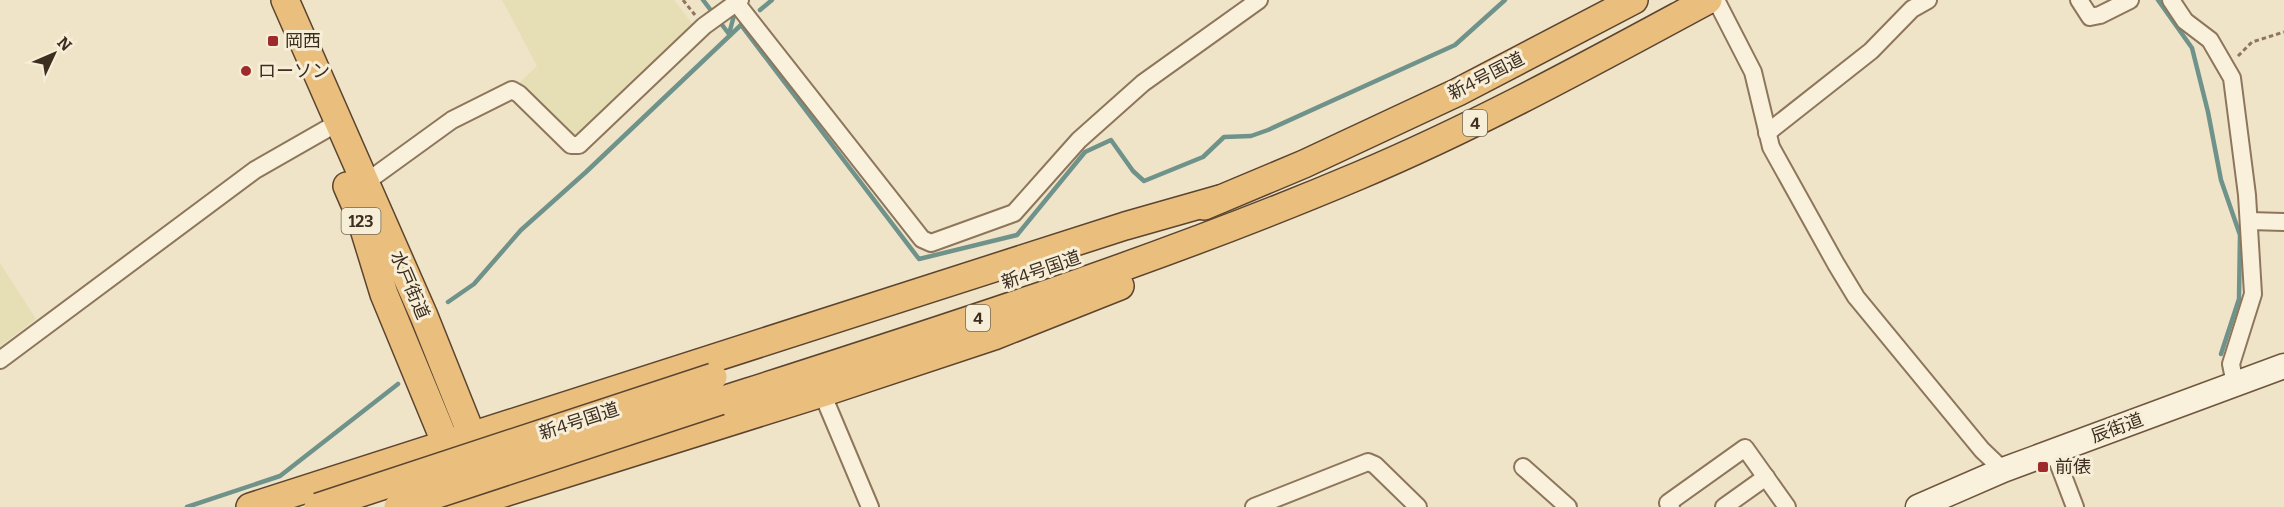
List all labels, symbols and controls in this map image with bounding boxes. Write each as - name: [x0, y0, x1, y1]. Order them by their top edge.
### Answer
- north arrow: [24, 24, 84, 84]
- place label: 岡西: [285, 30, 321, 52]
- text: N: [53, 33, 76, 55]
- marker: 岡西: [266, 34, 280, 48]
- street label: 新4号国道: [1444, 47, 1528, 105]
- place label: ローソン: [258, 60, 330, 82]
- marker: ローソン: [239, 64, 253, 78]
- road number: 4: [1463, 110, 1487, 136]
- road number: 123: [342, 208, 380, 234]
- street label: 新4号国道: [998, 246, 1084, 294]
- street label: 水戸街道: [386, 248, 434, 322]
- road number: 4: [966, 305, 990, 331]
- street label: 新4号国道: [536, 398, 622, 444]
- street label: 辰街道: [2088, 408, 2146, 448]
- place label: 前俵: [2055, 456, 2091, 478]
- marker: 前俵: [2036, 460, 2050, 474]

